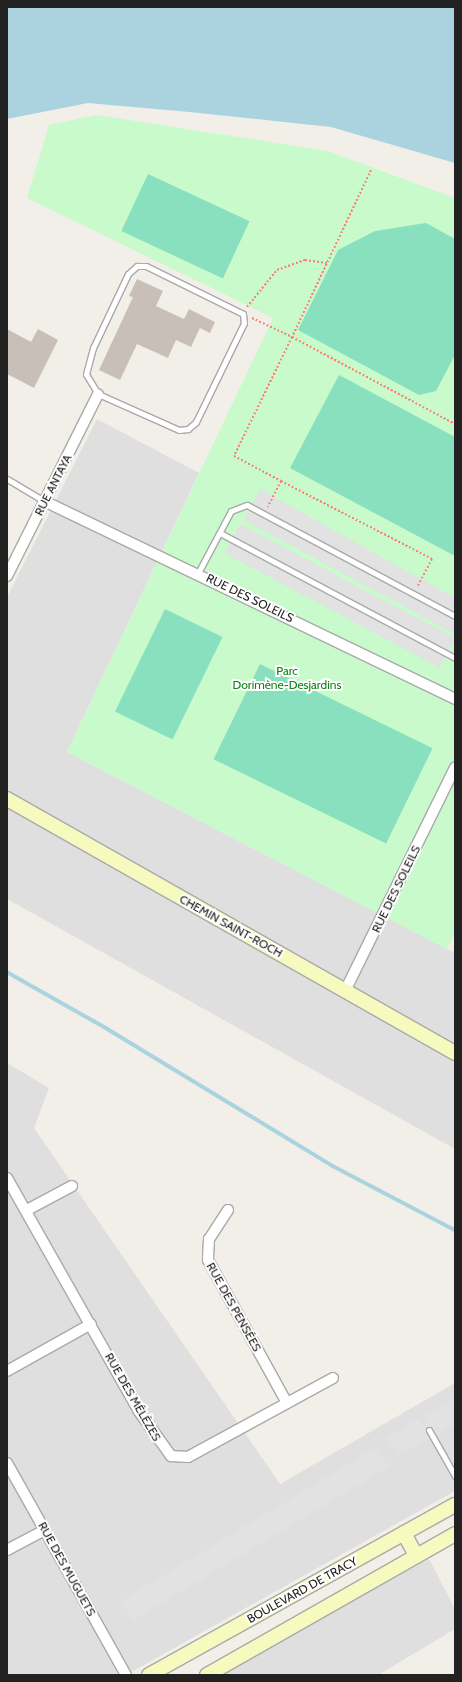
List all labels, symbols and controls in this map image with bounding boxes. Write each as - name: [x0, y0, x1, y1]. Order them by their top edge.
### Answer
- street label: RUE ANTAYA: [31, 452, 75, 518]
- street label: RUE DES SOLEILS: [204, 571, 296, 625]
- park label: Parc Dorimène-Desjardins: [233, 664, 341, 692]
- street label: RUE DES SOLEILS: [369, 843, 423, 935]
- street label: CHEMIN SAINT-ROCH: [177, 892, 285, 960]
- street label: RUE DES PENSÉES: [204, 1260, 264, 1354]
- street label: RUE DES MÉLÈZES: [102, 1350, 164, 1444]
- street label: RUE DES MUGUETS: [35, 1519, 99, 1619]
- street label: BOULEVARD DE TRACY: [244, 1554, 360, 1626]

